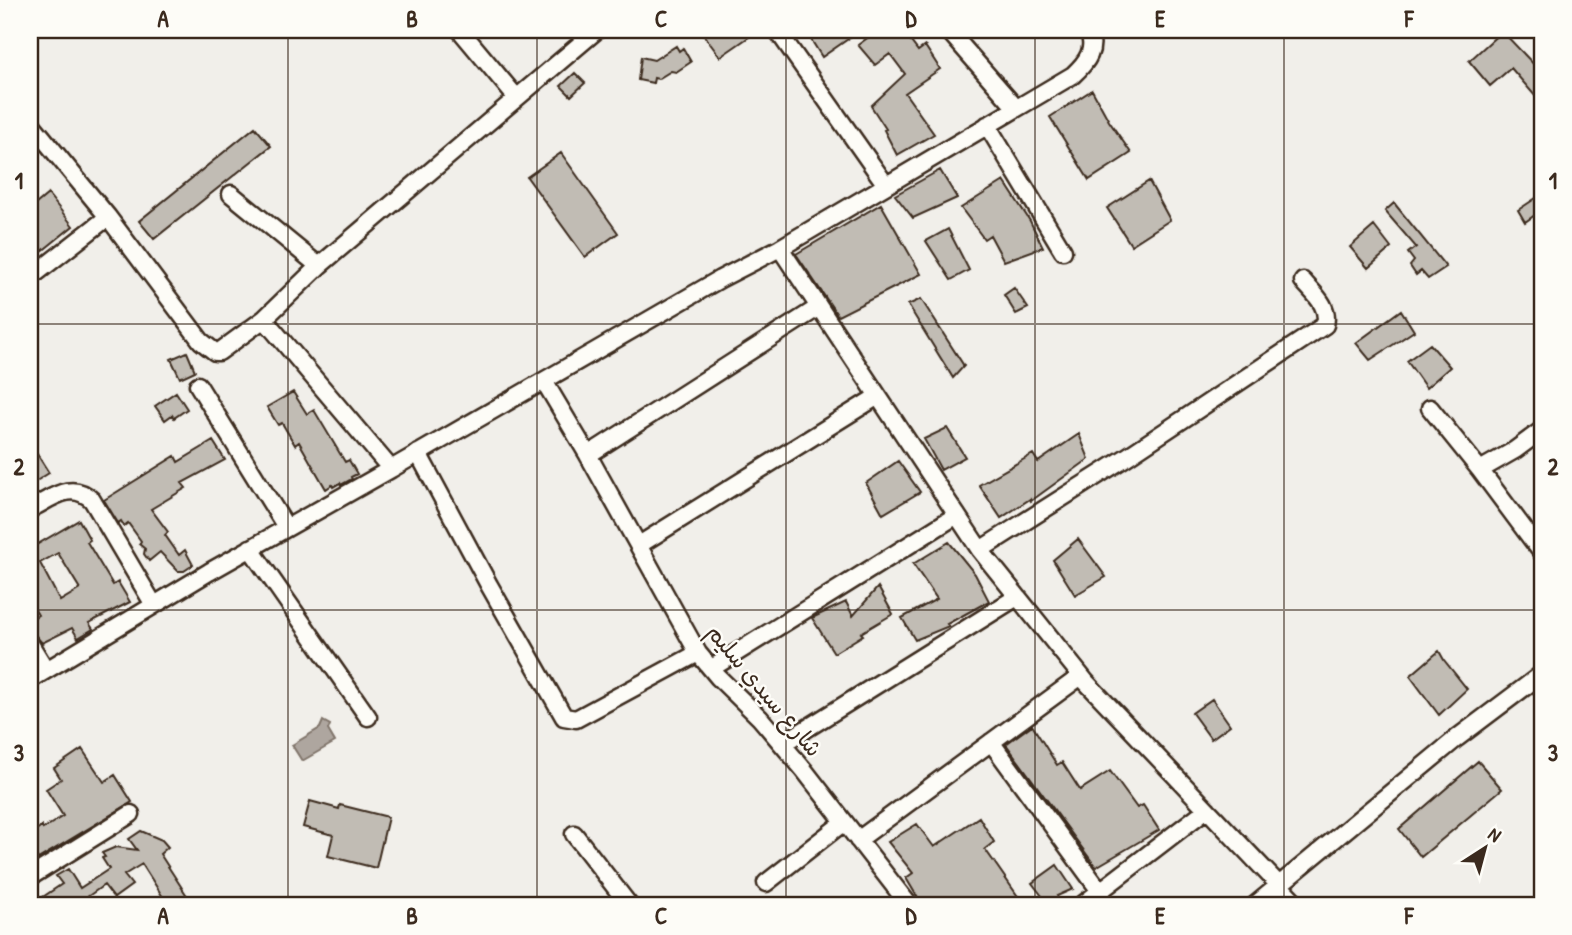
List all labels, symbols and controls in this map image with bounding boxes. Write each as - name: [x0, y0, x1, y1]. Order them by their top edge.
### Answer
- text: A: [157, 3, 169, 34]
- text: B: [406, 3, 418, 34]
- text: C: [655, 3, 667, 34]
- text: D: [906, 3, 918, 34]
- text: E: [1155, 3, 1166, 34]
- text: F: [1404, 3, 1415, 34]
- text: 1: [15, 165, 23, 196]
- text: 1: [1549, 165, 1557, 196]
- text: 2: [14, 451, 25, 482]
- text: 2: [1548, 451, 1559, 482]
- street label: شارع سيدي سليم: [698, 617, 830, 765]
- text: 3: [14, 737, 24, 768]
- text: 3: [1548, 737, 1558, 768]
- north arrow: [1450, 813, 1520, 883]
- text: N: [1483, 821, 1507, 848]
- text: A: [157, 900, 169, 931]
- text: B: [406, 900, 418, 931]
- text: C: [655, 900, 667, 931]
- text: D: [906, 900, 918, 931]
- text: E: [1155, 900, 1166, 931]
- text: F: [1404, 900, 1415, 931]

